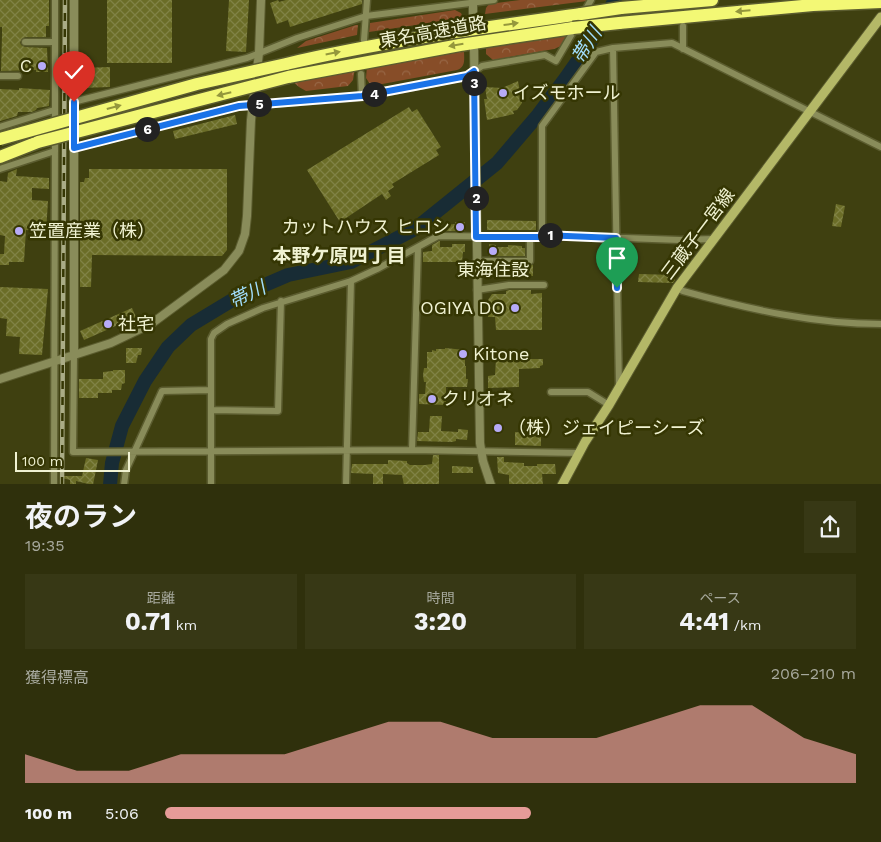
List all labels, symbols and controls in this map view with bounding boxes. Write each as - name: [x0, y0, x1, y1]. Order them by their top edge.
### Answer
- one-way arrow: [735, 7, 751, 15]
- street label: 東名高速道路: [378, 12, 488, 51]
- one-way arrow: [503, 20, 519, 28]
- water label: 帯川: [567, 21, 607, 67]
- one-way arrow: [447, 42, 463, 50]
- one-way arrow: [326, 49, 341, 57]
- pin: [53, 51, 95, 102]
- place label: C: [20, 55, 32, 76]
- icon: check: [60, 58, 88, 86]
- marker: C: [36, 60, 48, 72]
- pin: 3: [462, 70, 486, 96]
- text: 3: [470, 75, 479, 91]
- pin: 4: [362, 82, 386, 106]
- place label: イズモホール: [513, 82, 620, 103]
- text: 4: [370, 86, 379, 102]
- marker: イズモホール: [497, 87, 509, 99]
- one-way arrow: [216, 90, 231, 98]
- pin: 5: [246, 92, 272, 116]
- text: 5: [255, 96, 264, 112]
- one-way arrow: [107, 102, 122, 110]
- pin: 6: [134, 116, 160, 142]
- text: 6: [143, 121, 152, 137]
- street label: 三蔵子一宮線: [657, 184, 738, 283]
- pin: 2: [464, 186, 488, 210]
- text: 2: [472, 190, 481, 206]
- place label: カットハウス ヒロシ: [282, 216, 450, 237]
- place label: 笠置産業（株）: [29, 220, 155, 241]
- marker: カットハウス ヒロシ: [454, 221, 466, 233]
- pin: 1: [538, 222, 562, 248]
- marker: 笠置産業（株）: [13, 225, 25, 237]
- text: 1: [547, 227, 554, 243]
- pin: [596, 237, 638, 288]
- district label: 本野ケ原四丁目: [272, 244, 406, 267]
- icon: arrive: [603, 244, 631, 272]
- marker: 東海住設: [487, 245, 499, 257]
- place label: 東海住設: [457, 259, 529, 280]
- water label: 帯川: [225, 275, 271, 313]
- place label: OGIYA DO: [420, 297, 505, 318]
- marker: OGIYA DO: [509, 302, 521, 314]
- place label: 社宅: [118, 313, 154, 334]
- marker: 社宅: [102, 318, 114, 330]
- place label: Kitone: [473, 343, 529, 364]
- marker: Kitone: [457, 348, 469, 360]
- place label: クリオネ: [442, 388, 514, 409]
- marker: クリオネ: [426, 393, 438, 405]
- place label: （株）ジェイピーシーズ: [508, 417, 705, 438]
- marker: （株）ジェイピーシーズ: [492, 422, 504, 434]
- scale bar: [15, 450, 130, 473]
- text: 100 m: [22, 453, 63, 469]
- text: 夜のラン: [25, 500, 137, 533]
- button: share: [804, 501, 856, 553]
- text: 19:35: [25, 536, 65, 555]
- text: 距離: [147, 590, 175, 606]
- text: 時間: [426, 590, 454, 606]
- text: ペース: [700, 590, 741, 606]
- text: 0.71: [125, 607, 171, 636]
- text: 3:20: [414, 607, 467, 636]
- text: 4:41: [679, 607, 729, 636]
- text: km: [171, 617, 197, 633]
- text: /km: [729, 617, 761, 633]
- text: 206–210 m: [771, 664, 856, 683]
- text: 獲得標高: [25, 668, 89, 687]
- text: 100 m: [25, 804, 72, 823]
- text: 5:06: [105, 804, 139, 823]

